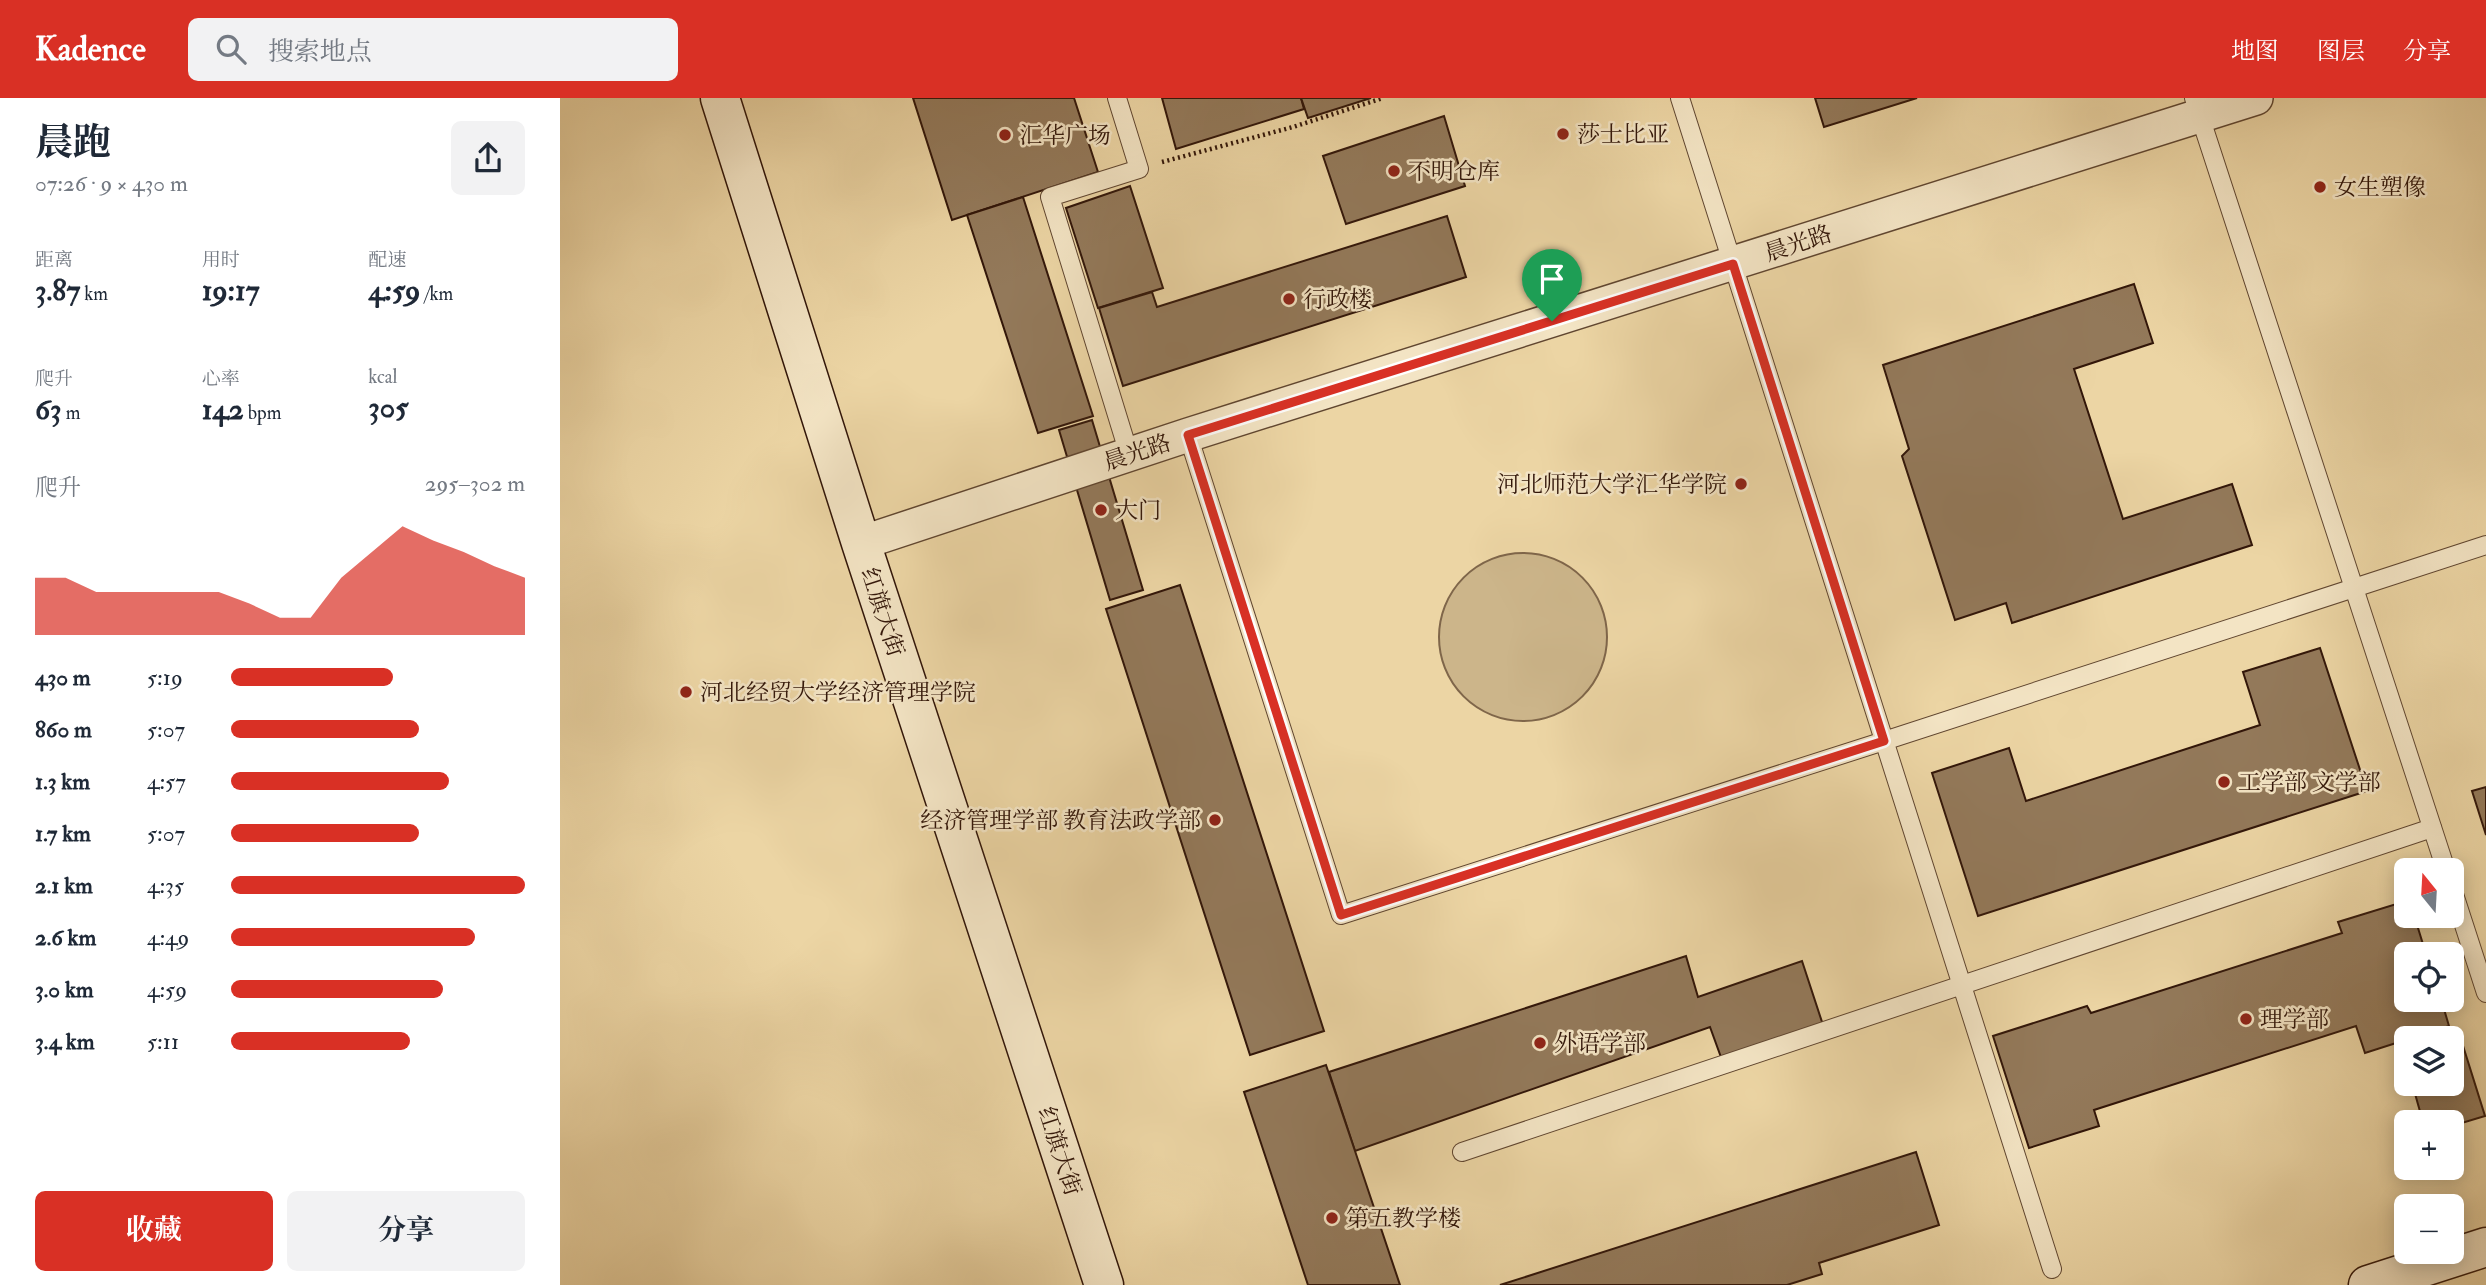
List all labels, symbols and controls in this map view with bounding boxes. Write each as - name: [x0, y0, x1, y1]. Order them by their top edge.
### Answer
- search box: [188, 18, 678, 81]
- text: Kadence: [35, 29, 146, 70]
- icon: search: [212, 30, 250, 68]
- text: 搜索地点: [268, 36, 372, 68]
- text: 地图: [2231, 36, 2279, 67]
- text: 图层: [2317, 36, 2365, 67]
- text: 分享: [2403, 36, 2451, 67]
- text: 晨跑: [35, 119, 111, 167]
- place label: 莎士比亚: [1577, 120, 1669, 149]
- button: share: [451, 121, 525, 195]
- place label: 汇华广场: [1019, 121, 1111, 150]
- marker: 莎士比亚: [1555, 126, 1571, 142]
- marker: 汇华广场: [997, 127, 1013, 143]
- place label: 不明仓库: [1408, 157, 1500, 186]
- marker: 不明仓库: [1386, 163, 1402, 179]
- text: 07:26 · 9 × 430 m: [35, 169, 188, 198]
- place label: 女生塑像: [2334, 173, 2426, 202]
- marker: 女生塑像: [2312, 179, 2328, 195]
- street label: 晨光路: [1761, 219, 1835, 268]
- text: 距离: [35, 248, 73, 272]
- text: 用时: [202, 248, 240, 272]
- text: 配速: [368, 248, 406, 272]
- pin: [1522, 249, 1582, 321]
- icon: arrive: [1533, 260, 1571, 298]
- text: 3.87: [35, 272, 80, 309]
- text: 19:17: [202, 272, 260, 309]
- text: 4:59: [368, 272, 420, 309]
- text: km: [80, 282, 108, 306]
- text: /km: [420, 282, 453, 306]
- place label: 行政楼: [1303, 285, 1372, 314]
- marker: 行政楼: [1281, 291, 1297, 307]
- text: kcal: [368, 365, 397, 389]
- text: 爬升: [35, 367, 73, 391]
- text: 心率: [202, 367, 240, 391]
- text: 305: [368, 389, 408, 426]
- text: 63: [35, 391, 62, 428]
- text: 142: [202, 391, 244, 428]
- text: m: [62, 401, 80, 425]
- text: bpm: [244, 401, 281, 425]
- street label: 晨光路: [1100, 428, 1174, 477]
- text: 295–302 m: [425, 469, 525, 498]
- place label: 河北师范大学汇华学院: [1497, 470, 1727, 499]
- text: 爬升: [35, 473, 81, 502]
- marker: 河北师范大学汇华学院: [1733, 476, 1749, 492]
- place label: 大门: [1115, 496, 1161, 525]
- marker: 大门: [1093, 502, 1109, 518]
- street label: 红旗大街: [855, 564, 911, 660]
- text: 430 m: [35, 663, 91, 692]
- text: 5:19: [147, 663, 183, 692]
- place label: 河北经贸大学经济管理学院: [700, 678, 976, 707]
- marker: 河北经贸大学经济管理学院: [678, 684, 694, 700]
- text: 860 m: [35, 715, 92, 744]
- text: 5:07: [147, 715, 185, 744]
- text: 1.3 km: [35, 767, 90, 796]
- text: 4:57: [147, 767, 186, 796]
- place label: 工学部 文学部: [2238, 768, 2381, 797]
- marker: 工学部 文学部: [2216, 774, 2232, 790]
- place label: 经济管理学部 教育法政学部: [920, 806, 1201, 835]
- marker: 经济管理学部 教育法政学部: [1207, 812, 1223, 828]
- text: 1.7 km: [35, 819, 91, 848]
- text: 5:07: [147, 819, 185, 848]
- north arrow: [2394, 858, 2464, 928]
- map controls: [2394, 858, 2464, 1264]
- text: 2.1 km: [35, 871, 93, 900]
- text: 4:35: [147, 871, 184, 900]
- text: 2.6 km: [35, 923, 96, 952]
- text: 4:49: [147, 923, 189, 952]
- button: locate: [2394, 942, 2464, 1012]
- text: 3.0 km: [35, 975, 94, 1004]
- text: 4:59: [147, 975, 187, 1004]
- place label: 理学部: [2260, 1005, 2329, 1034]
- marker: 理学部: [2238, 1011, 2254, 1027]
- button: layers: [2394, 1026, 2464, 1096]
- text: 3.4 km: [35, 1027, 95, 1056]
- text: 5:11: [147, 1027, 179, 1056]
- place label: 外语学部: [1554, 1029, 1646, 1058]
- marker: 外语学部: [1532, 1035, 1548, 1051]
- street label: 红旗大街: [1032, 1103, 1088, 1199]
- button: +: [2394, 1110, 2464, 1180]
- button: 收藏: [35, 1191, 273, 1271]
- button: 分享: [287, 1191, 525, 1271]
- button: −: [2394, 1194, 2464, 1264]
- place label: 第五教学楼: [1346, 1204, 1461, 1233]
- marker: 第五教学楼: [1324, 1210, 1340, 1226]

